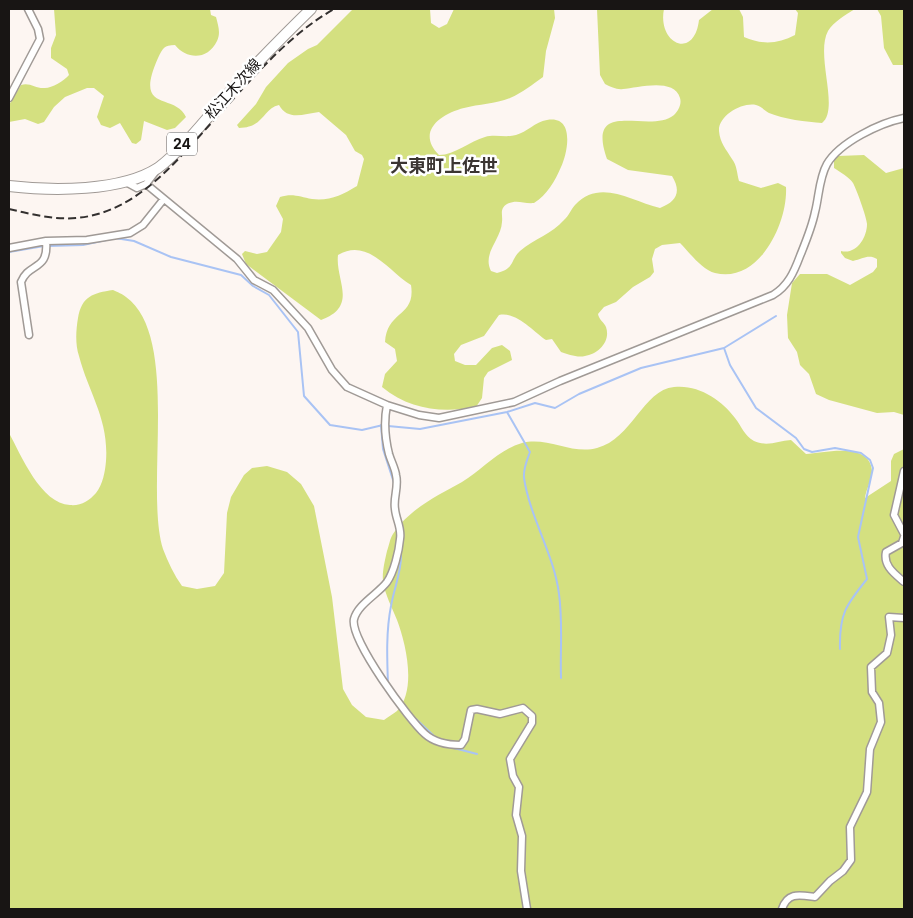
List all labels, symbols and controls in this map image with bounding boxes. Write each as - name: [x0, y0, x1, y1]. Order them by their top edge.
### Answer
- street label: 松江木次線: [200, 54, 265, 123]
- road number: 24: [167, 132, 197, 156]
- district label: 大東町上佐世: [390, 155, 498, 176]

